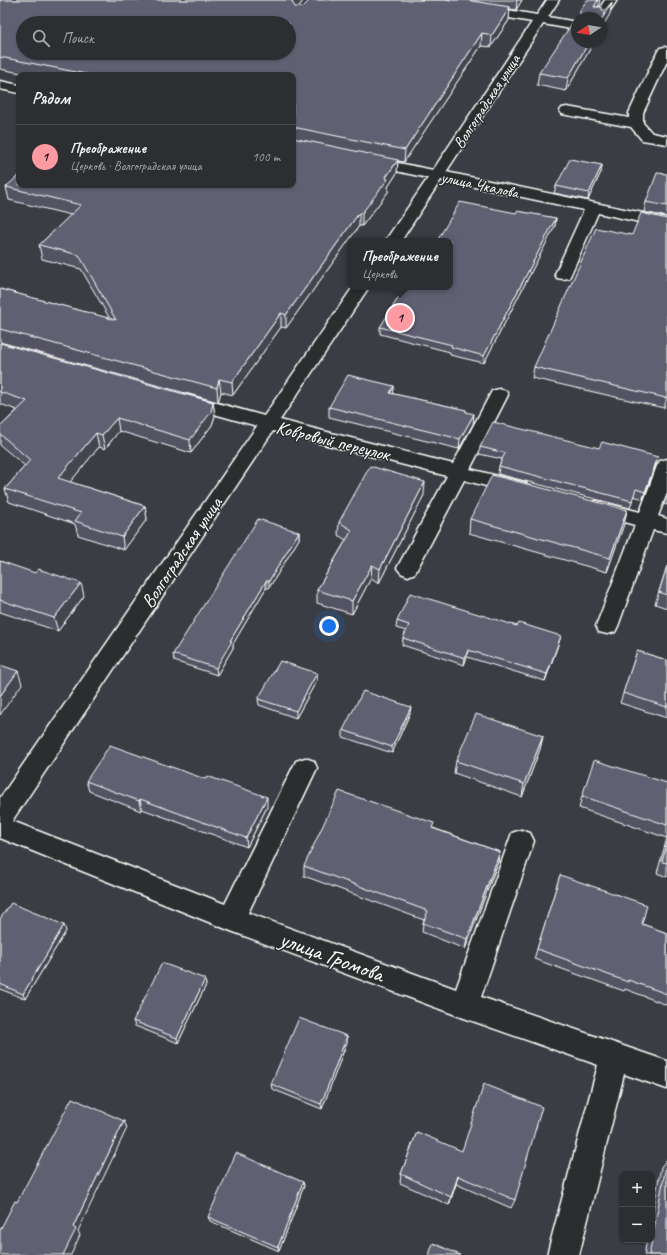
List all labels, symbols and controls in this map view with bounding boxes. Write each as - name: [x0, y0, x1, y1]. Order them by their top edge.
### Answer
- north arrow: [571, 12, 607, 48]
- search box: [16, 16, 296, 60]
- icon: search: [30, 27, 52, 49]
- text: Поиск: [62, 29, 94, 48]
- street label: Волгоградская улица: [449, 49, 526, 152]
- text: Рядом: [32, 88, 70, 109]
- text: Преображение: [70, 139, 146, 158]
- text: 1: [42, 149, 48, 165]
- text: 100 m: [252, 149, 280, 165]
- text: Церковь · Волгоградская улица: [70, 158, 202, 174]
- street label: улица Чкалова: [438, 167, 522, 203]
- popup: [347, 238, 453, 290]
- text: Преображение: [362, 247, 438, 266]
- text: Церковь: [362, 266, 397, 282]
- pin: 1: [387, 303, 413, 333]
- street label: Ковровый переулок: [274, 415, 394, 467]
- street label: Волгоградская улица: [136, 491, 228, 613]
- your location: [319, 616, 339, 636]
- street label: улица Громова: [274, 924, 390, 990]
- map controls: [619, 1171, 655, 1243]
- button: +: [619, 1171, 655, 1207]
- button: −: [619, 1207, 655, 1243]

